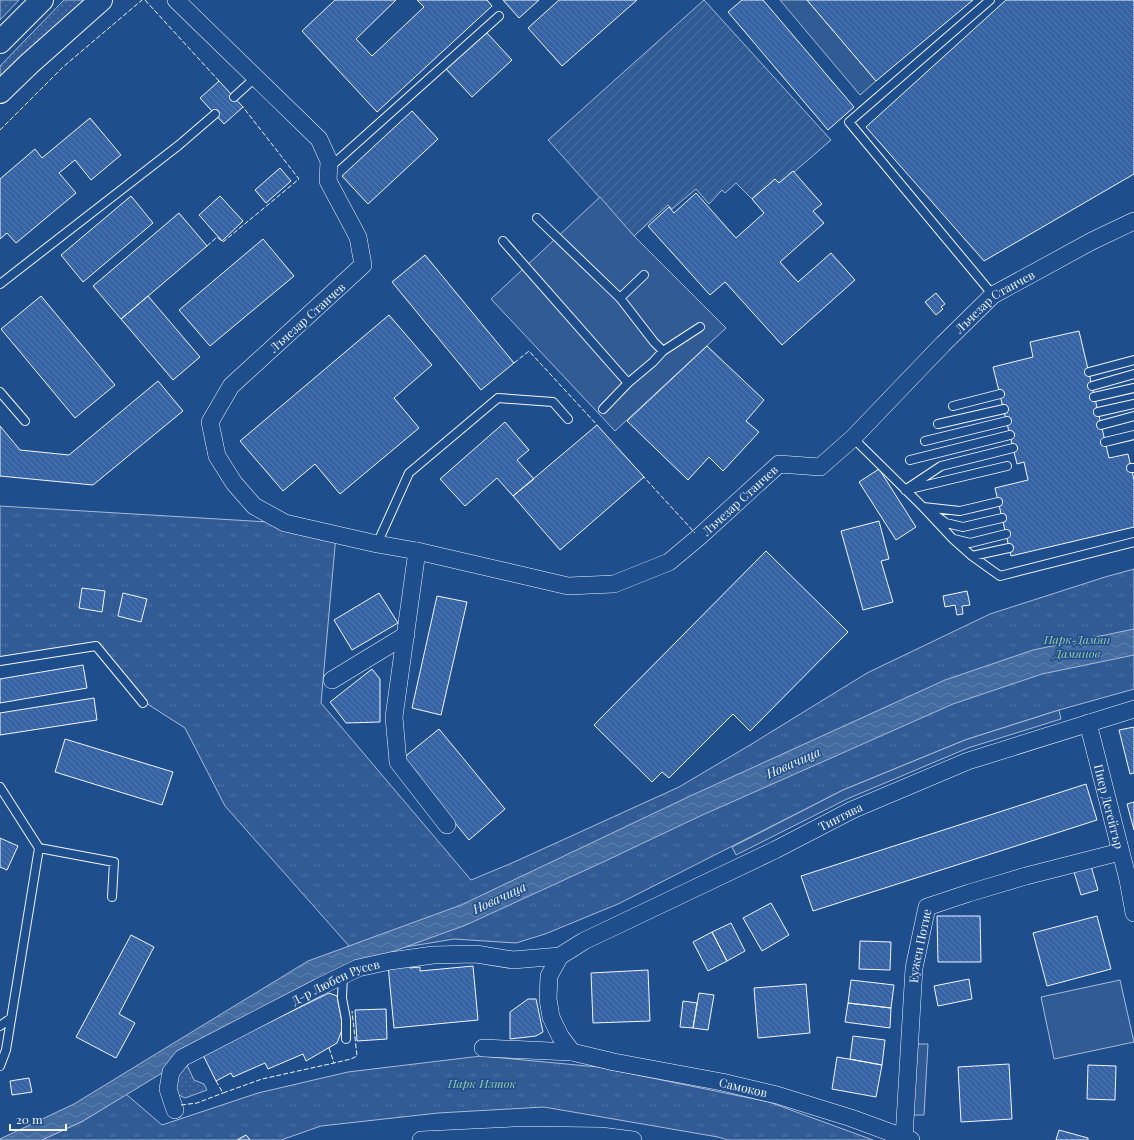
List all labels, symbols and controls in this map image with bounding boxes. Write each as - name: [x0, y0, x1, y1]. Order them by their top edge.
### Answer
- street label: Лъчезар Станчев: [950, 266, 1038, 337]
- street label: Лъчезар Станчев: [265, 278, 349, 356]
- street label: Лъчезар Станчев: [698, 461, 781, 539]
- park label: Парк Дамян Дамянов: [1043, 631, 1110, 661]
- water label: Новачица: [762, 742, 823, 782]
- street label: Пиер Дегейтър: [1091, 762, 1128, 850]
- street label: Тинтява: [815, 799, 865, 834]
- water label: Новачица: [468, 877, 529, 917]
- street label: Еужен Потие: [905, 907, 934, 983]
- street label: Д-р Любен Русев: [288, 955, 382, 1008]
- street label: Самоков: [718, 1074, 770, 1101]
- park label: Парк Изток: [447, 1075, 517, 1091]
- scale bar: [10, 1106, 66, 1132]
- text: 20 m: [16, 1111, 43, 1127]

